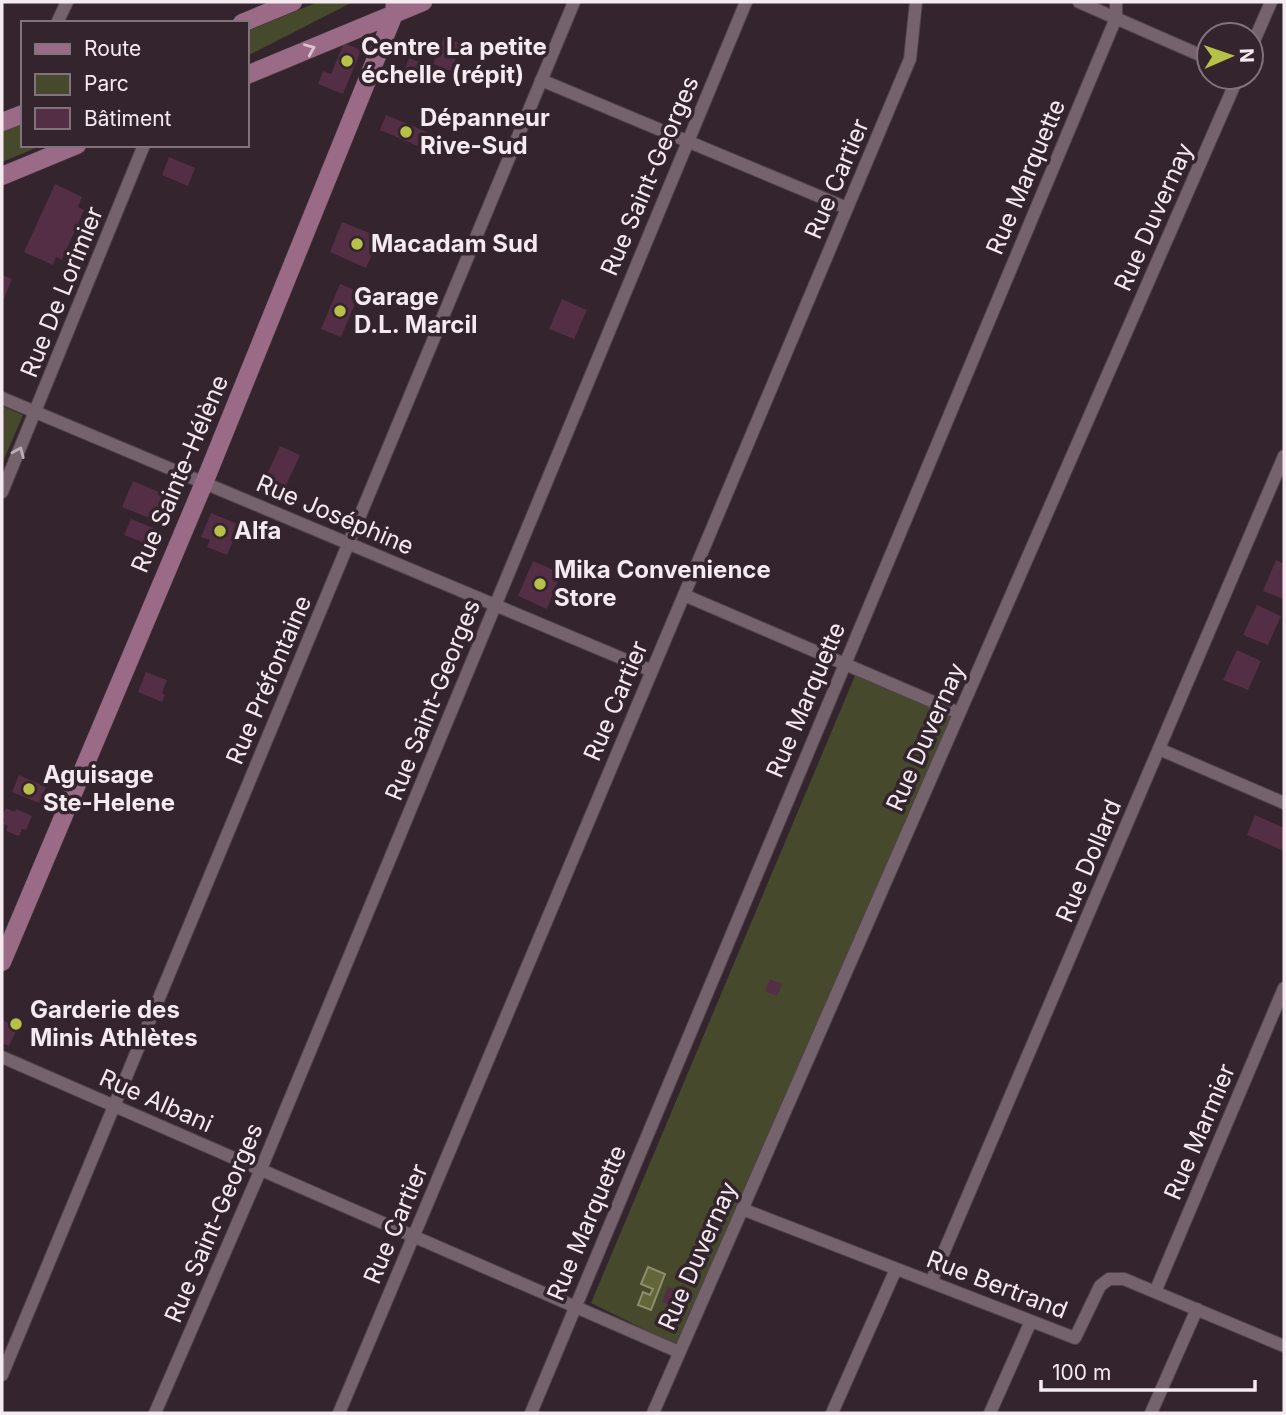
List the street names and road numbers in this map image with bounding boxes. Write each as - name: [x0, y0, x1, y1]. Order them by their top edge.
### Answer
- street label: Rue Saint-Georges: [594, 72, 705, 280]
- street label: Rue Marquette: [980, 95, 1071, 259]
- street label: Rue Cartier: [798, 114, 875, 243]
- street label: Rue Duvernay: [1108, 138, 1199, 295]
- street label: Rue De Lorimier: [14, 202, 109, 381]
- street label: Rue Sainte-Hélène: [125, 371, 234, 577]
- street label: Rue Joséphine: [252, 468, 418, 561]
- street label: Rue Préfontaine: [220, 591, 317, 769]
- street label: Rue Saint-Georges: [379, 595, 486, 804]
- street label: Rue Marquette: [760, 618, 851, 782]
- street label: Rue Cartier: [577, 636, 654, 765]
- street label: Rue Duvernay: [880, 658, 971, 815]
- street label: Rue Dollard: [1050, 795, 1127, 927]
- street label: Rue Marmier: [1158, 1059, 1241, 1204]
- street label: Rue Albani: [95, 1063, 217, 1138]
- street label: Rue Saint-Georges: [158, 1119, 269, 1327]
- street label: Rue Marquette: [541, 1141, 632, 1305]
- street label: Rue Cartier: [357, 1159, 434, 1288]
- street label: Rue Duvernay: [652, 1177, 743, 1334]
- street label: Rue Bertrand: [923, 1244, 1072, 1325]

